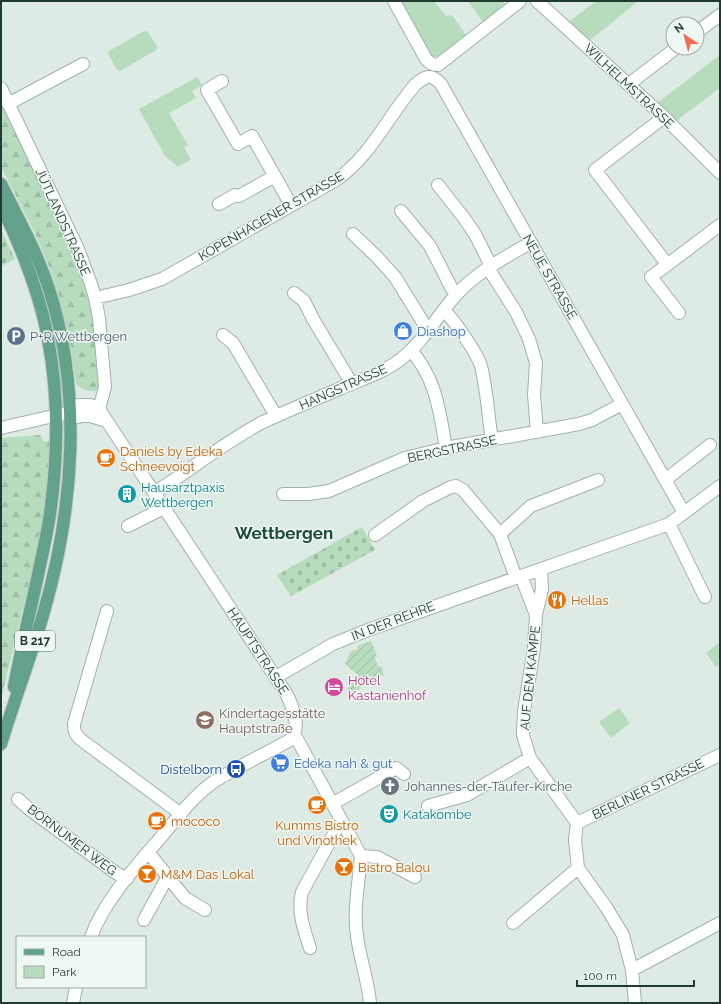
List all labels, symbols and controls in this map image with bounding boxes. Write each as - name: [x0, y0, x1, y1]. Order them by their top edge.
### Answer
- north arrow: [665, 16, 705, 56]
- text: N: [672, 21, 687, 36]
- street label: WILHELMSTRASSE: [581, 40, 677, 132]
- street label: JÜTLANDSTRASSE: [32, 165, 94, 278]
- street label: KOPENHAGENER STRASSE: [196, 168, 346, 264]
- street label: NEUE STRASSE: [520, 232, 580, 322]
- shop icon: Diashop: [392, 320, 414, 342]
- place label: Diashop: [417, 324, 466, 339]
- parking icon: P+R Wettbergen: [5, 325, 27, 347]
- place label: P+R Wettbergen: [30, 329, 127, 344]
- street label: HANGSTRASSE: [297, 361, 389, 413]
- street label: BERGSTRASSE: [406, 432, 498, 466]
- place label: Daniels by Edeka Schneevoigt: [120, 444, 223, 474]
- cafe icon: Daniels by Edeka Schneevoigt: [95, 447, 117, 469]
- place label: Hausarztpaxis Wettbergen: [141, 480, 225, 510]
- building icon: Hausarztpaxis Wettbergen: [116, 483, 138, 505]
- district label: Wettbergen: [235, 523, 333, 543]
- restaurant icon: Hellas: [546, 589, 568, 611]
- place label: Hellas: [571, 593, 609, 608]
- street label: IN DER REHRE: [349, 598, 437, 644]
- street label: HAUPTSTRASSE: [224, 605, 292, 697]
- street label: AUF DEM KAMPE: [517, 625, 543, 731]
- road number: B 217: [15, 631, 55, 651]
- place label: Hotel Kastanienhof: [348, 673, 427, 703]
- hotel icon: Hotel Kastanienhof: [323, 676, 345, 698]
- place label: Kindertagesstätte Hauptstraße: [219, 706, 326, 736]
- school or university icon: Kindertagesstätte Hauptstraße: [194, 709, 216, 731]
- supermarket icon: Edeka nah & gut: [269, 752, 291, 774]
- street label: BERLINER STRASSE: [590, 755, 706, 823]
- place label: Edeka nah & gut: [294, 756, 393, 771]
- bus stop icon: Distelborn: [225, 758, 247, 780]
- place label: Distelborn: [160, 762, 222, 777]
- church icon: Johannes-der-Täufer-Kirche: [379, 775, 401, 797]
- place label: Johannes-der-Täufer-Kirche: [404, 779, 572, 794]
- cafe icon: Kumms Bistro und Vinothek: [306, 794, 328, 816]
- street label: BORNUMER WEG: [24, 801, 120, 879]
- theatre icon: Katakombe: [378, 803, 400, 825]
- place label: Katakombe: [403, 807, 472, 822]
- cafe icon: mococo: [146, 810, 168, 832]
- place label: mococo: [171, 814, 221, 829]
- place label: Kumms Bistro und Vinothek: [275, 818, 359, 848]
- bar icon: Bistro Balou: [333, 856, 355, 878]
- place label: Bistro Balou: [358, 860, 430, 875]
- bar icon: M&M Das Lokal: [136, 863, 158, 885]
- place label: M&M Das Lokal: [161, 867, 255, 882]
- legend: [16, 936, 146, 988]
- text: Road: [52, 945, 81, 959]
- scale bar: [577, 962, 694, 988]
- text: Park: [52, 965, 77, 979]
- text: 100 m: [583, 969, 617, 983]

